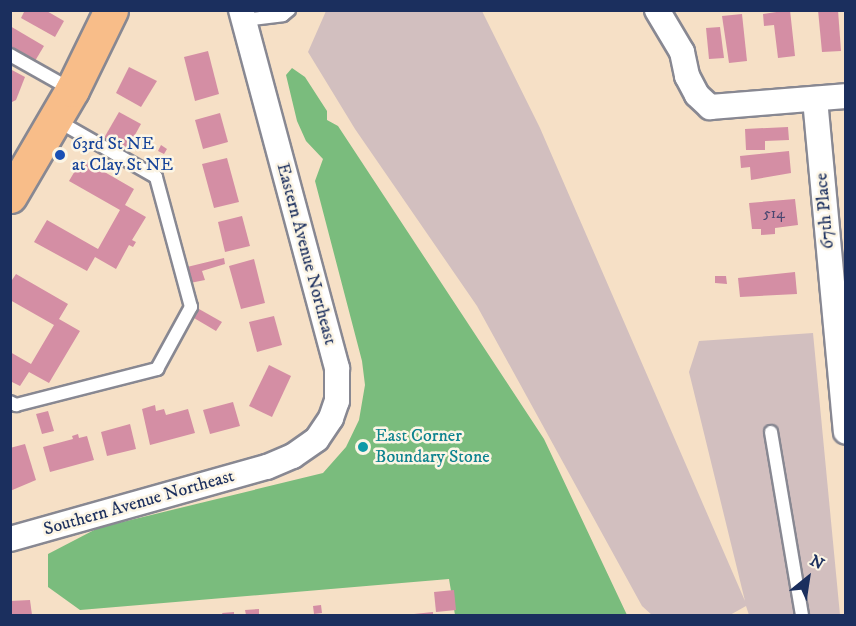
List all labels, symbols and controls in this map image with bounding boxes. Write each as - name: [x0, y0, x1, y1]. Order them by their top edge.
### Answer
- place label: 63rd St NE at Clay St NE: [72, 134, 173, 176]
- marker: 63rd St NE at Clay St NE: [53, 148, 67, 162]
- street label: Eastern Avenue Northeast: [271, 161, 341, 347]
- street label: 67th Place: [811, 172, 839, 250]
- house number: 514: [763, 205, 785, 223]
- place label: East Corner Boundary Stone: [375, 426, 490, 468]
- marker: East Corner Boundary Stone: [356, 440, 370, 454]
- street label: Southern Avenue Northeast: [41, 465, 237, 541]
- north arrow: [778, 548, 838, 608]
- text: N: [806, 550, 828, 574]

